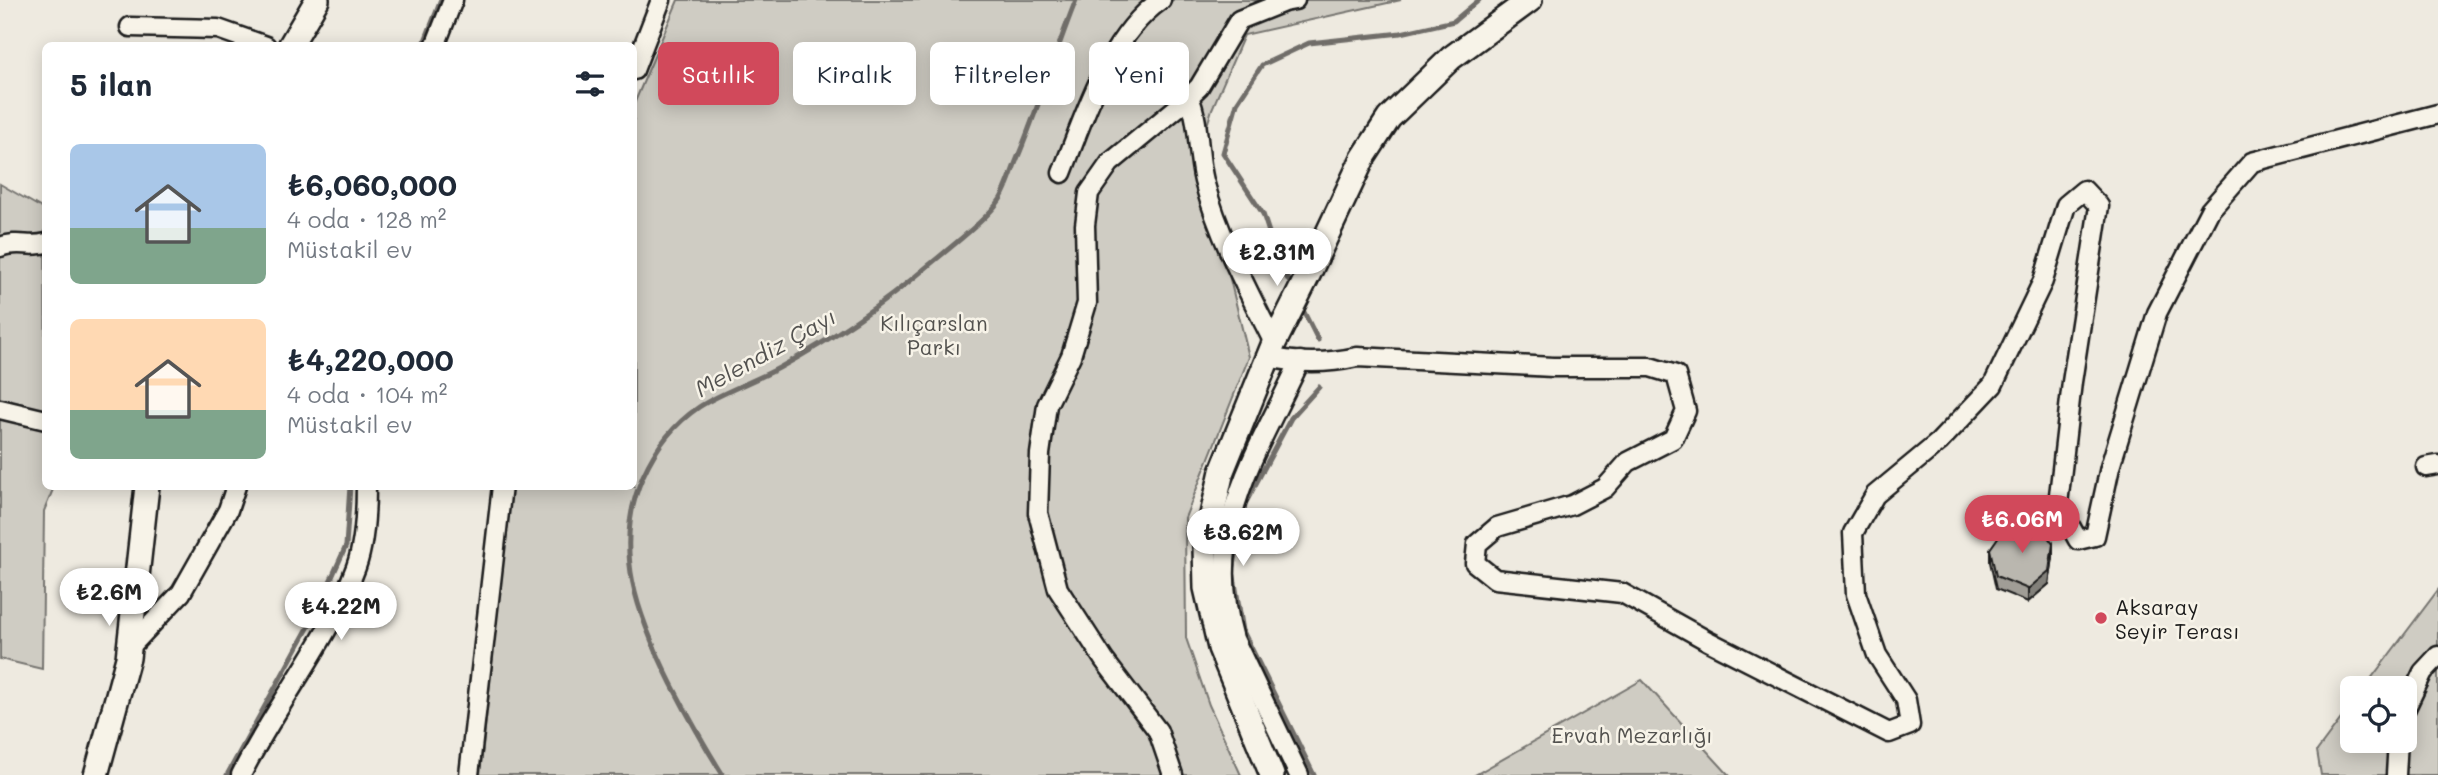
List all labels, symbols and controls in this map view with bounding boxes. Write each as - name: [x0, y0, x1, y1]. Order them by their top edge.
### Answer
- chip: Satılık: [658, 42, 779, 105]
- chip: Kiralık: [793, 42, 916, 105]
- chip: Filtreler: [930, 42, 1075, 105]
- chip: Yeni: [1089, 42, 1189, 105]
- text: 5 ilan: [70, 64, 152, 104]
- icon: filters: [571, 65, 609, 103]
- text: ₺6,060,000: [287, 164, 457, 204]
- icon: home: [126, 172, 210, 256]
- text: 4 oda · 128 m²: [287, 204, 447, 234]
- pin: ₺2.31M: [1220, 229, 1334, 288]
- text: Müstakil ev: [287, 234, 412, 264]
- text: ₺2.31M: [1239, 236, 1315, 266]
- water label: Melendiz Çayı: [689, 301, 841, 403]
- park label: Kılıçarslan Parkı: [880, 309, 988, 360]
- text: ₺4,220,000: [287, 339, 454, 379]
- icon: home: [126, 347, 210, 431]
- text: 4 oda · 104 m²: [287, 379, 448, 409]
- text: Müstakil ev: [287, 409, 412, 439]
- pin: ₺6.06M: [1965, 496, 2079, 555]
- text: ₺6.06M: [1981, 503, 2063, 533]
- pin: ₺3.62M: [1186, 508, 1300, 568]
- text: ₺3.62M: [1203, 516, 1283, 546]
- pin: ₺2.6M: [60, 568, 158, 628]
- text: ₺2.6M: [76, 576, 142, 606]
- pin: ₺4.22M: [284, 582, 398, 642]
- text: ₺4.22M: [301, 590, 381, 620]
- place label: Aksaray Seyir Terası: [2115, 593, 2240, 644]
- marker: Aksaray Seyir Terası: [2093, 610, 2109, 626]
- map controls: [2340, 676, 2417, 753]
- button: locate: [2340, 676, 2417, 753]
- park label: Ervah Mezarlığı: [1551, 721, 1713, 748]

